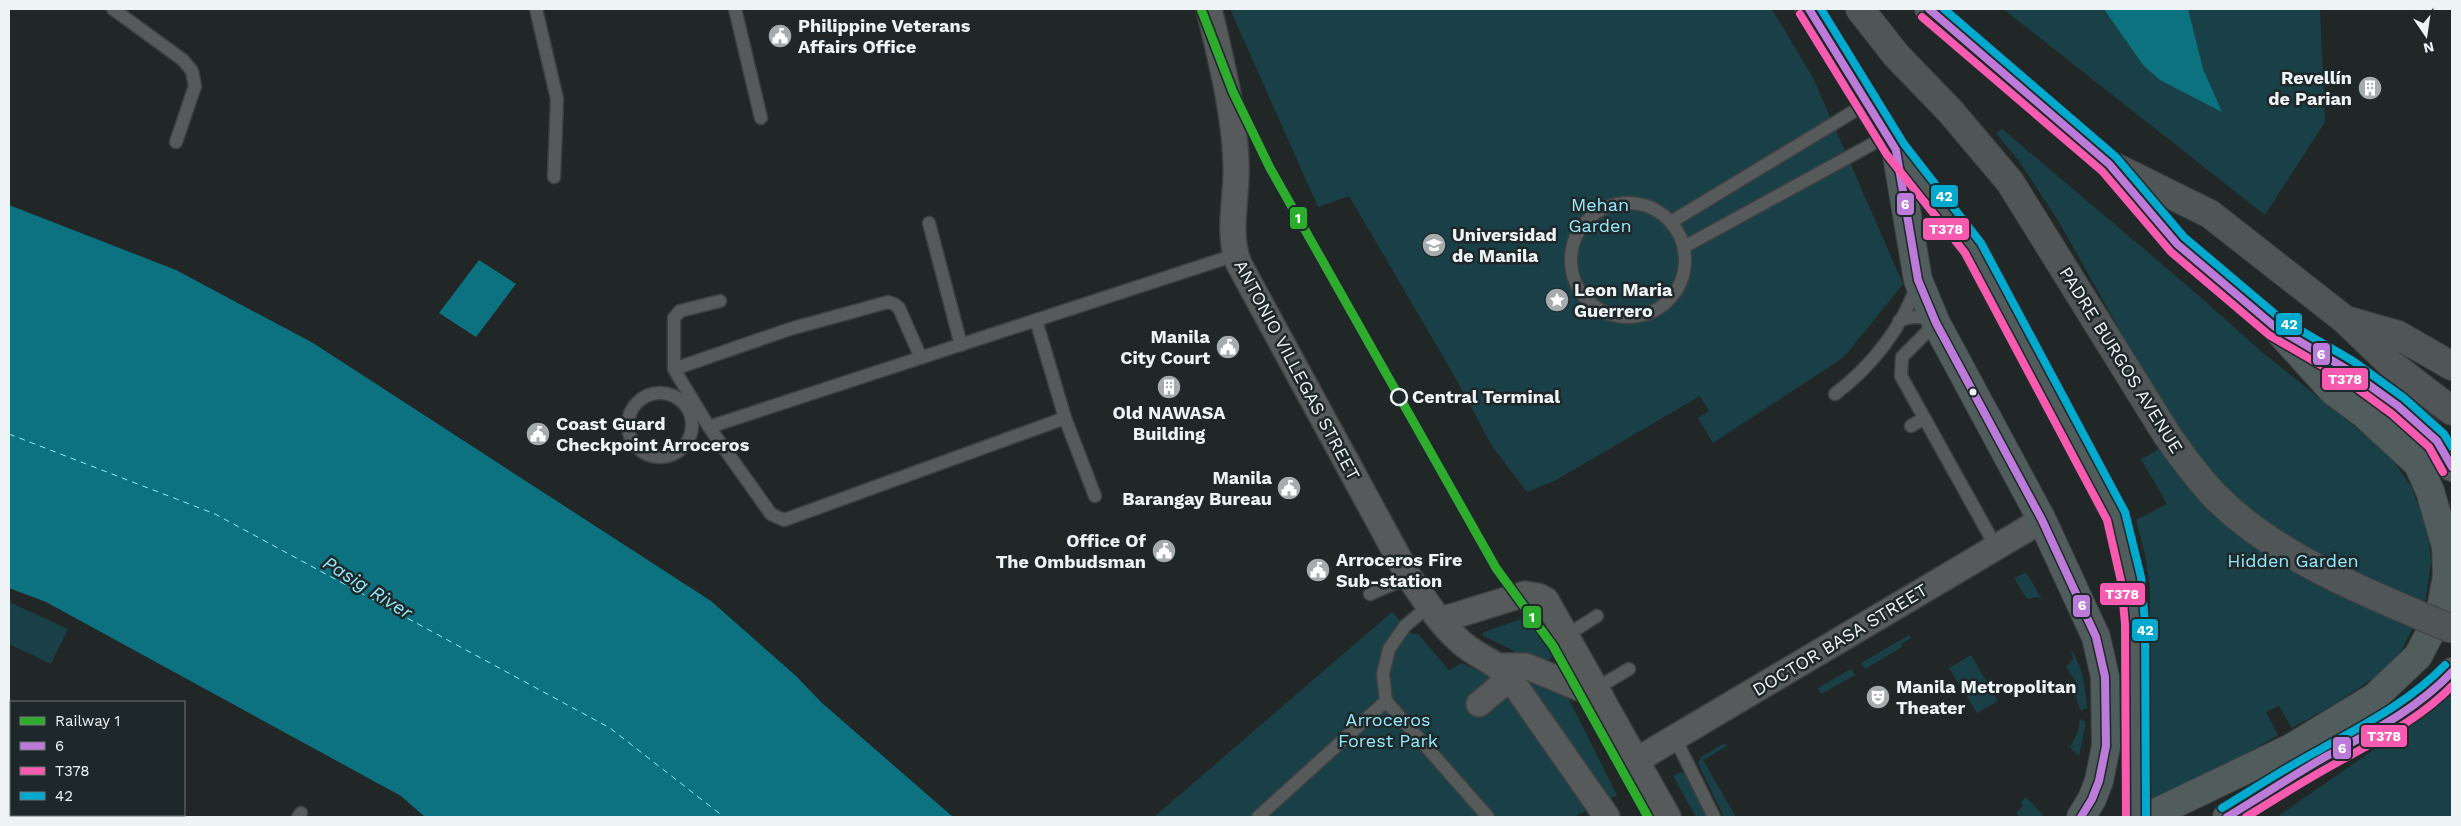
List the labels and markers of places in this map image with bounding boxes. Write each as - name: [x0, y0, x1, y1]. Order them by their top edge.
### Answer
- place label: Philippine Veterans Affairs Office: [798, 15, 971, 57]
- public building icon: Philippine Veterans Affairs Office: [767, 23, 793, 49]
- place label: Revellín de Parian: [2268, 67, 2352, 109]
- building icon: Revellín de Parian: [2357, 75, 2383, 101]
- place label: Universidad de Manila: [1452, 224, 1557, 266]
- school or university icon: Universidad de Manila: [1421, 232, 1447, 258]
- place label: Leon Maria Guerrero: [1574, 279, 1673, 321]
- place icon: Leon Maria Guerrero: [1544, 287, 1570, 313]
- place label: Manila City Court: [1120, 326, 1211, 368]
- public building icon: Manila City Court: [1215, 334, 1241, 360]
- building icon: Old NAWASA Building: [1156, 374, 1182, 400]
- place label: Central Terminal: [1412, 386, 1560, 407]
- unlabelled marker: [1968, 387, 1978, 397]
- marker: Central Terminal: [1390, 388, 1408, 406]
- place label: Old NAWASA Building: [1113, 402, 1226, 444]
- place label: Coast Guard Checkpoint Arroceros: [556, 413, 750, 455]
- public building icon: Coast Guard Checkpoint Arroceros: [525, 421, 551, 447]
- place label: Manila Barangay Bureau: [1122, 467, 1273, 509]
- public building icon: Manila Barangay Bureau: [1276, 475, 1302, 501]
- place label: Office Of The Ombudsman: [996, 530, 1147, 572]
- public building icon: Office Of The Ombudsman: [1151, 538, 1177, 564]
- place label: Arroceros Fire Sub-station: [1336, 549, 1462, 591]
- public building icon: Arroceros Fire Sub-station: [1305, 557, 1331, 583]
- place label: Manila Metropolitan Theater: [1896, 676, 2076, 718]
- theatre icon: Manila Metropolitan Theater: [1865, 684, 1891, 710]

